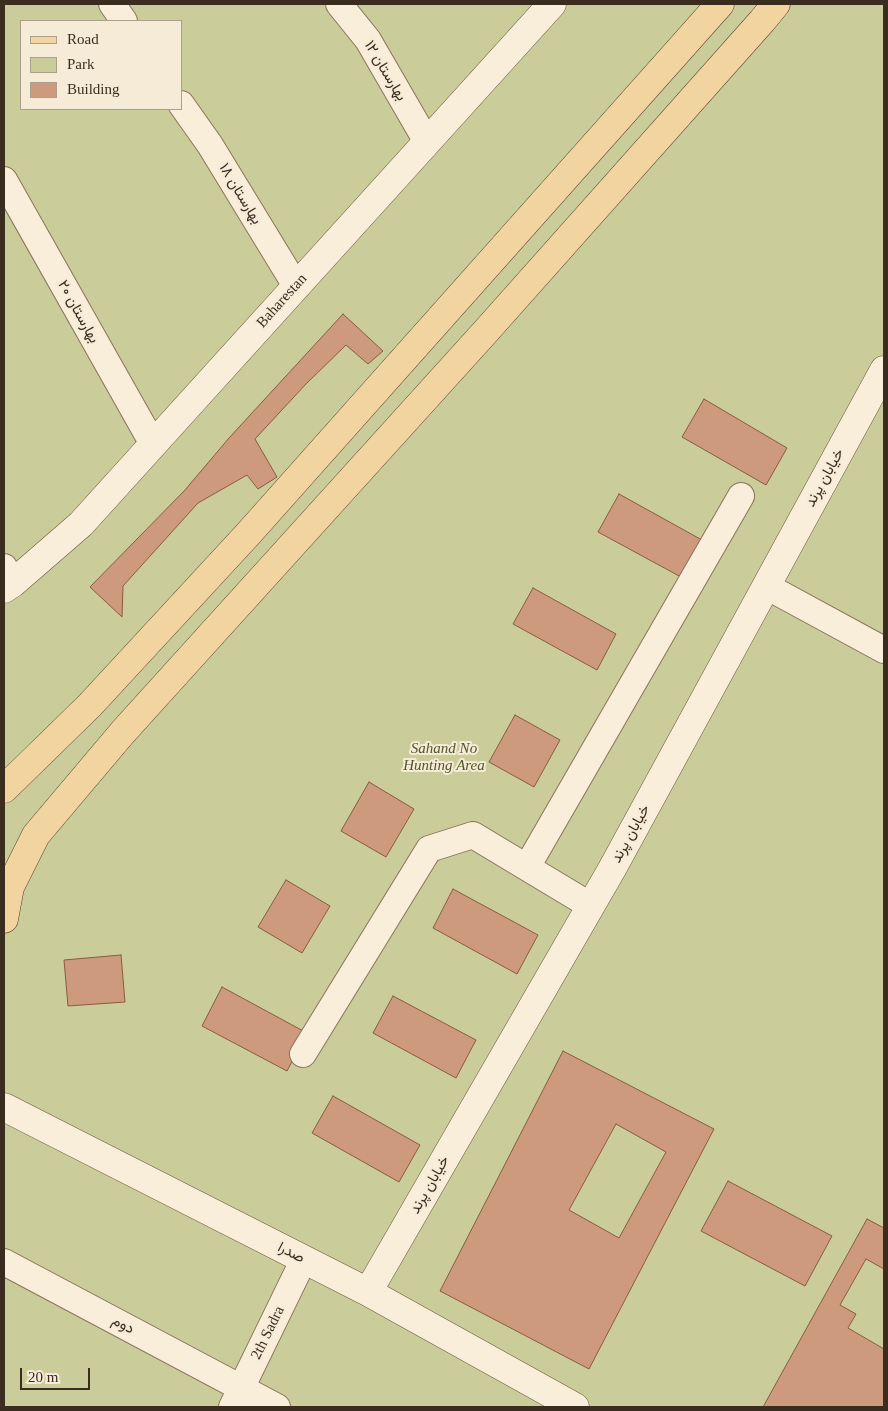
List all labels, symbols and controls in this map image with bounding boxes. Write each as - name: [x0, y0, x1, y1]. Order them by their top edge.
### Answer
- legend: [20, 20, 182, 110]
- text: Road: [67, 31, 99, 47]
- street label: بهارستان ۱۲: [360, 37, 410, 105]
- text: Park: [67, 56, 95, 72]
- text: Building: [67, 81, 120, 97]
- street label: بهارستان ۱۸: [215, 160, 265, 228]
- street label: Baharestan: [253, 270, 311, 332]
- street label: بهارستان ۲۰: [53, 277, 103, 347]
- street label: خیابان پرند: [802, 446, 848, 510]
- park label: Sahand No Hunting Area: [403, 740, 485, 775]
- street label: خیابان پرند: [608, 802, 654, 866]
- street label: خیابان پرند: [406, 1153, 454, 1217]
- street label: صدرا: [274, 1239, 308, 1267]
- street label: 2th Sadra: [247, 1303, 289, 1363]
- street label: دوم: [109, 1312, 137, 1338]
- scale bar: [22, 1358, 92, 1390]
- text: 20 m: [28, 1369, 58, 1385]

